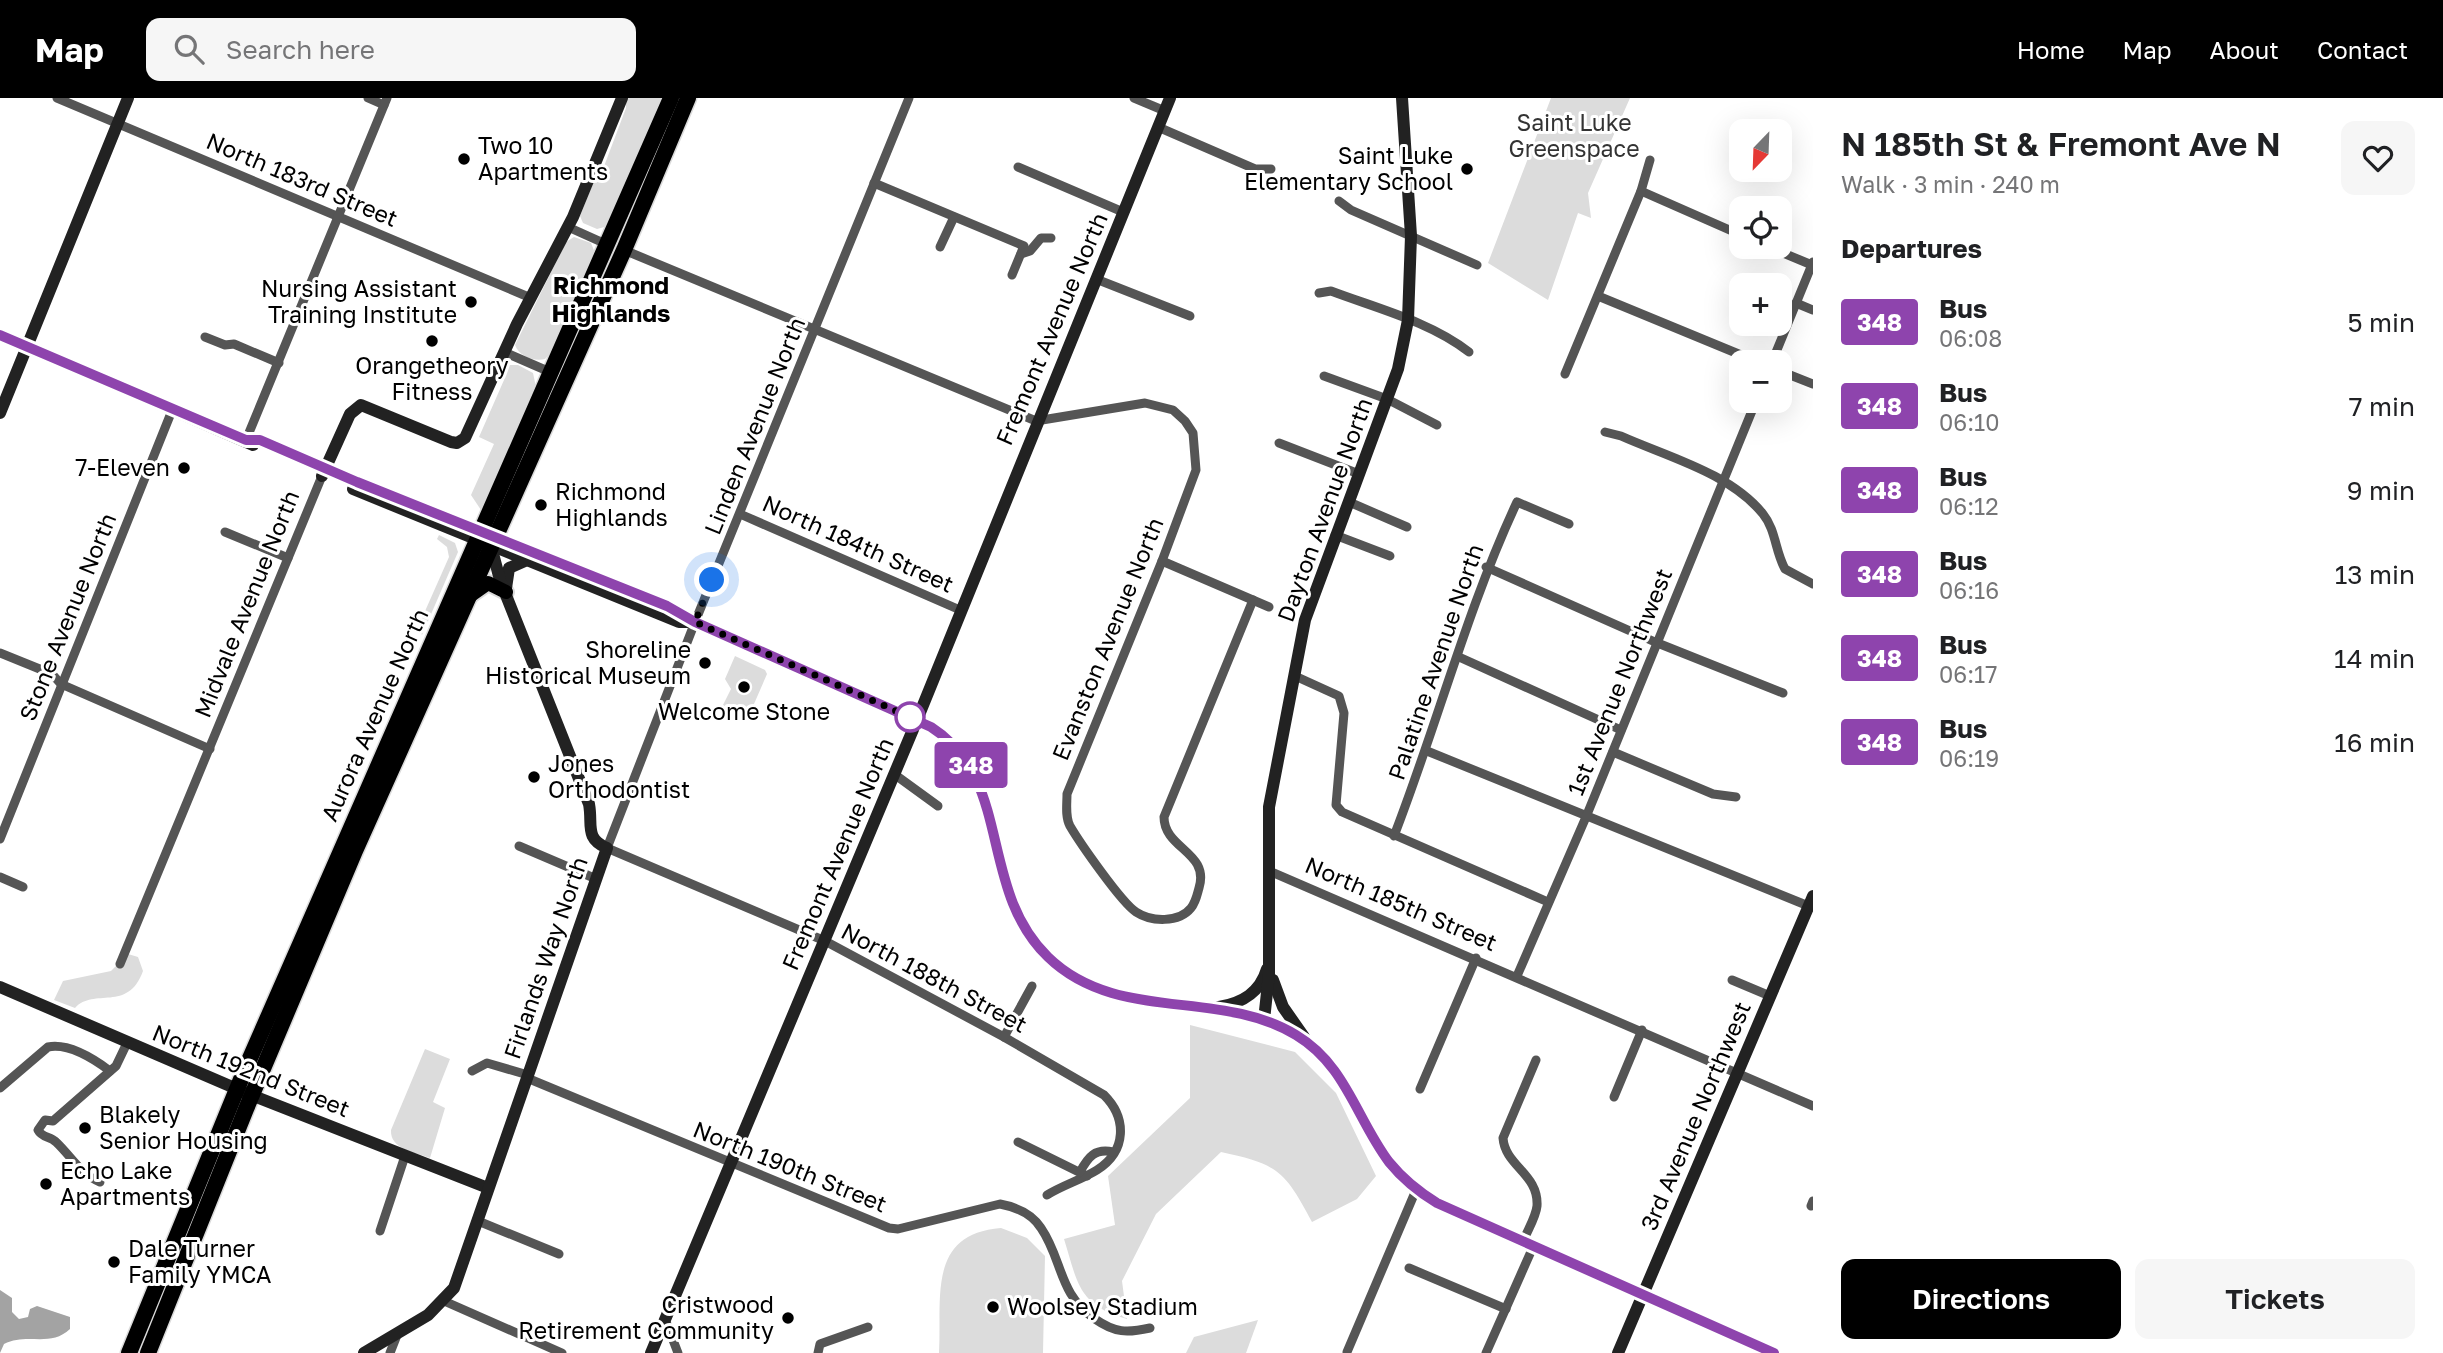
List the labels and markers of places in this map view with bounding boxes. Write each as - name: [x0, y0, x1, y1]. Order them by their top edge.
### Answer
- place label: Two 10 Apartments: [478, 131, 608, 185]
- place label: Saint Luke Elementary School: [1244, 141, 1453, 195]
- marker: Two 10 Apartments: [456, 151, 472, 167]
- marker: Saint Luke Elementary School: [1459, 161, 1475, 177]
- place label: Nursing Assistant Training Institute: [261, 274, 457, 328]
- marker: Nursing Assistant Training Institute: [463, 294, 479, 310]
- marker: Orangetheory Fitness: [424, 333, 440, 349]
- place label: Orangetheory Fitness: [355, 351, 509, 405]
- place label: 7-Eleven: [75, 453, 170, 481]
- marker: 7-Eleven: [176, 460, 192, 476]
- place label: Richmond Highlands: [555, 477, 668, 531]
- marker: Richmond Highlands: [533, 497, 549, 513]
- place label: Shoreline Historical Museum: [485, 635, 691, 689]
- marker: Shoreline Historical Museum: [697, 655, 713, 671]
- marker: Welcome Stone: [736, 679, 752, 695]
- place label: Welcome Stone: [658, 697, 830, 725]
- unlabelled marker: [895, 702, 925, 732]
- place label: Jones Orthodontist: [548, 749, 690, 803]
- marker: Jones Orthodontist: [526, 769, 542, 785]
- place label: Blakely Senior Housing: [99, 1100, 268, 1154]
- marker: Blakely Senior Housing: [77, 1120, 93, 1136]
- place label: Echo Lake Apartments: [60, 1156, 190, 1210]
- marker: Echo Lake Apartments: [38, 1176, 54, 1192]
- place label: Dale Turner Family YMCA: [128, 1234, 271, 1288]
- marker: Dale Turner Family YMCA: [106, 1254, 122, 1270]
- place label: Cristwood Retirement Community: [518, 1290, 774, 1344]
- place label: Woolsey Stadium: [1007, 1292, 1198, 1320]
- marker: Woolsey Stadium: [985, 1299, 1001, 1315]
- marker: Cristwood Retirement Community: [780, 1310, 796, 1326]

